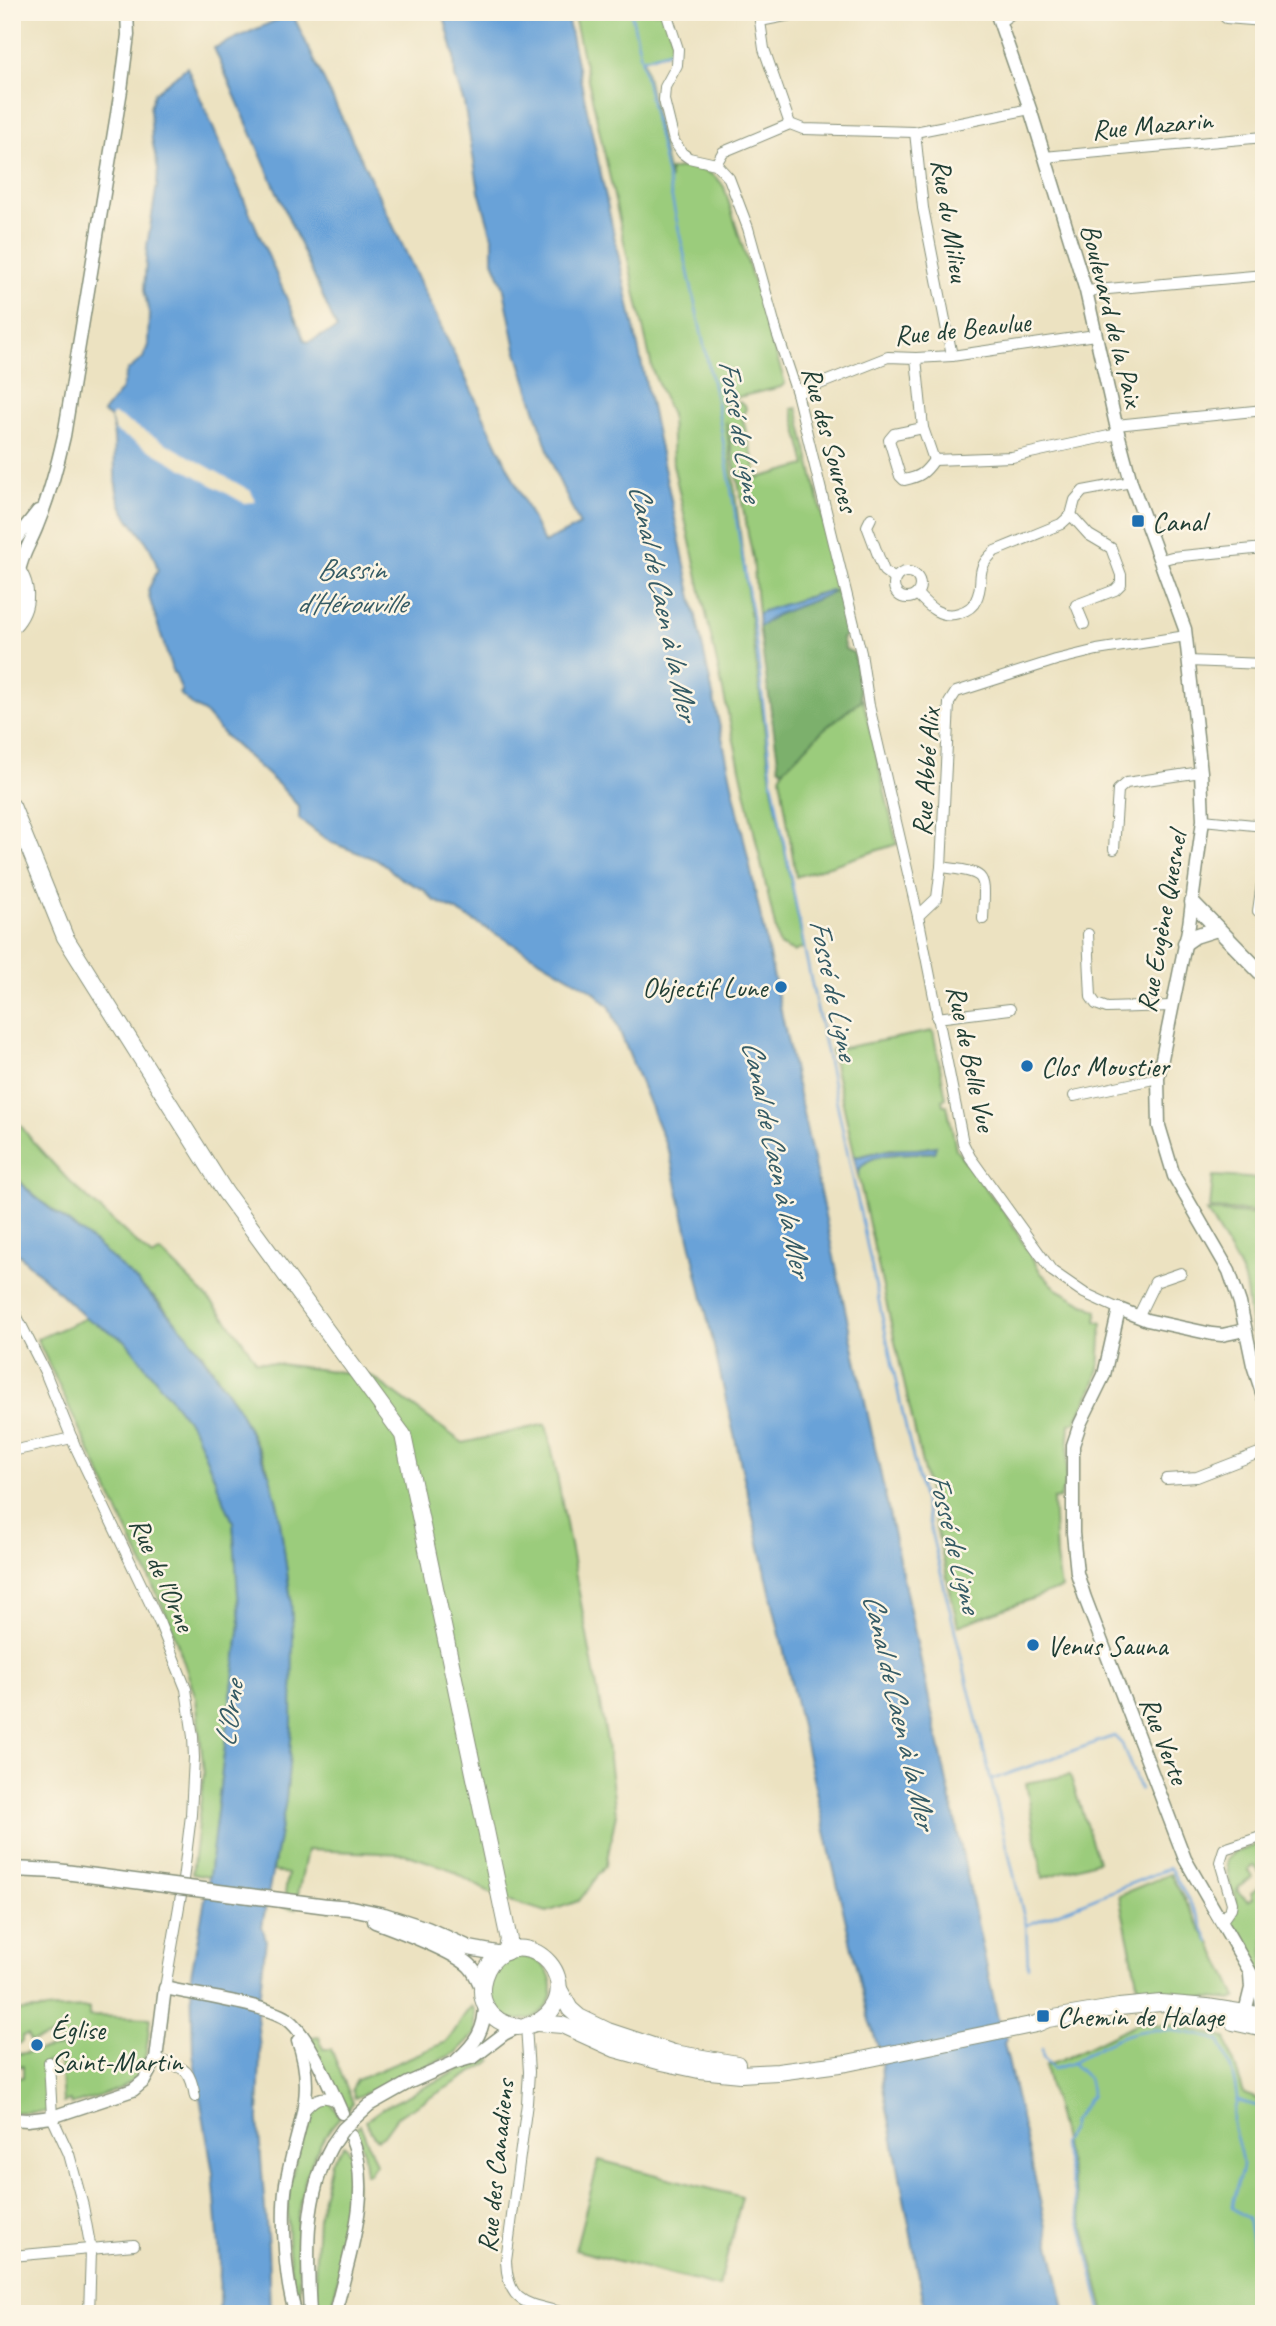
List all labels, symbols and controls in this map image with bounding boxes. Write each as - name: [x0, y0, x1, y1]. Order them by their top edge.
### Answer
- street label: Rue Mazarin: [1090, 102, 1215, 147]
- street label: Rue du Milieu: [924, 156, 978, 286]
- street label: Boulevard de la Paix: [1073, 220, 1153, 412]
- street label: Rue de Beaulue: [892, 304, 1034, 353]
- water label: Fossé de Ligne: [710, 357, 773, 507]
- street label: Rue des Sources: [794, 363, 867, 518]
- water label: Canal de Caen à la Mer: [620, 481, 708, 727]
- place label: Canal: [1152, 504, 1211, 539]
- marker: Canal: [1130, 513, 1146, 529]
- water label: Bassin d'Hérouville: [296, 550, 410, 622]
- street label: Rue Abbé Alix: [904, 704, 948, 837]
- street label: Rue Eugène Quesnel: [1128, 824, 1196, 1015]
- water label: Fossé de Ligne: [801, 916, 868, 1067]
- place label: Objectif Lune: [642, 970, 769, 1005]
- marker: Objectif Lune: [773, 979, 789, 995]
- street label: Rue de Belle Vue: [939, 982, 1004, 1136]
- water label: Canal de Caen à la Mer: [733, 1037, 821, 1283]
- place label: Clos Moustier: [1041, 1049, 1171, 1084]
- marker: Clos Moustier: [1019, 1058, 1035, 1074]
- water label: Fossé de Ligne: [919, 1468, 992, 1620]
- street label: Rue de l'Orne: [122, 1512, 204, 1638]
- water label: Canal de Caen à la Mer: [855, 1590, 946, 1836]
- place label: Venus Sauna: [1047, 1628, 1169, 1663]
- marker: Venus Sauna: [1025, 1637, 1041, 1653]
- water label: L'Orne: [206, 1675, 253, 1749]
- street label: Rue Verte: [1132, 1691, 1198, 1791]
- place label: Chemin de Halage: [1057, 1999, 1226, 2034]
- marker: Chemin de Halage: [1035, 2008, 1051, 2024]
- place label: Église Saint-Martin: [51, 2012, 184, 2079]
- marker: Église Saint-Martin: [29, 2037, 45, 2053]
- street label: Rue des Canadiens: [469, 2075, 522, 2254]

